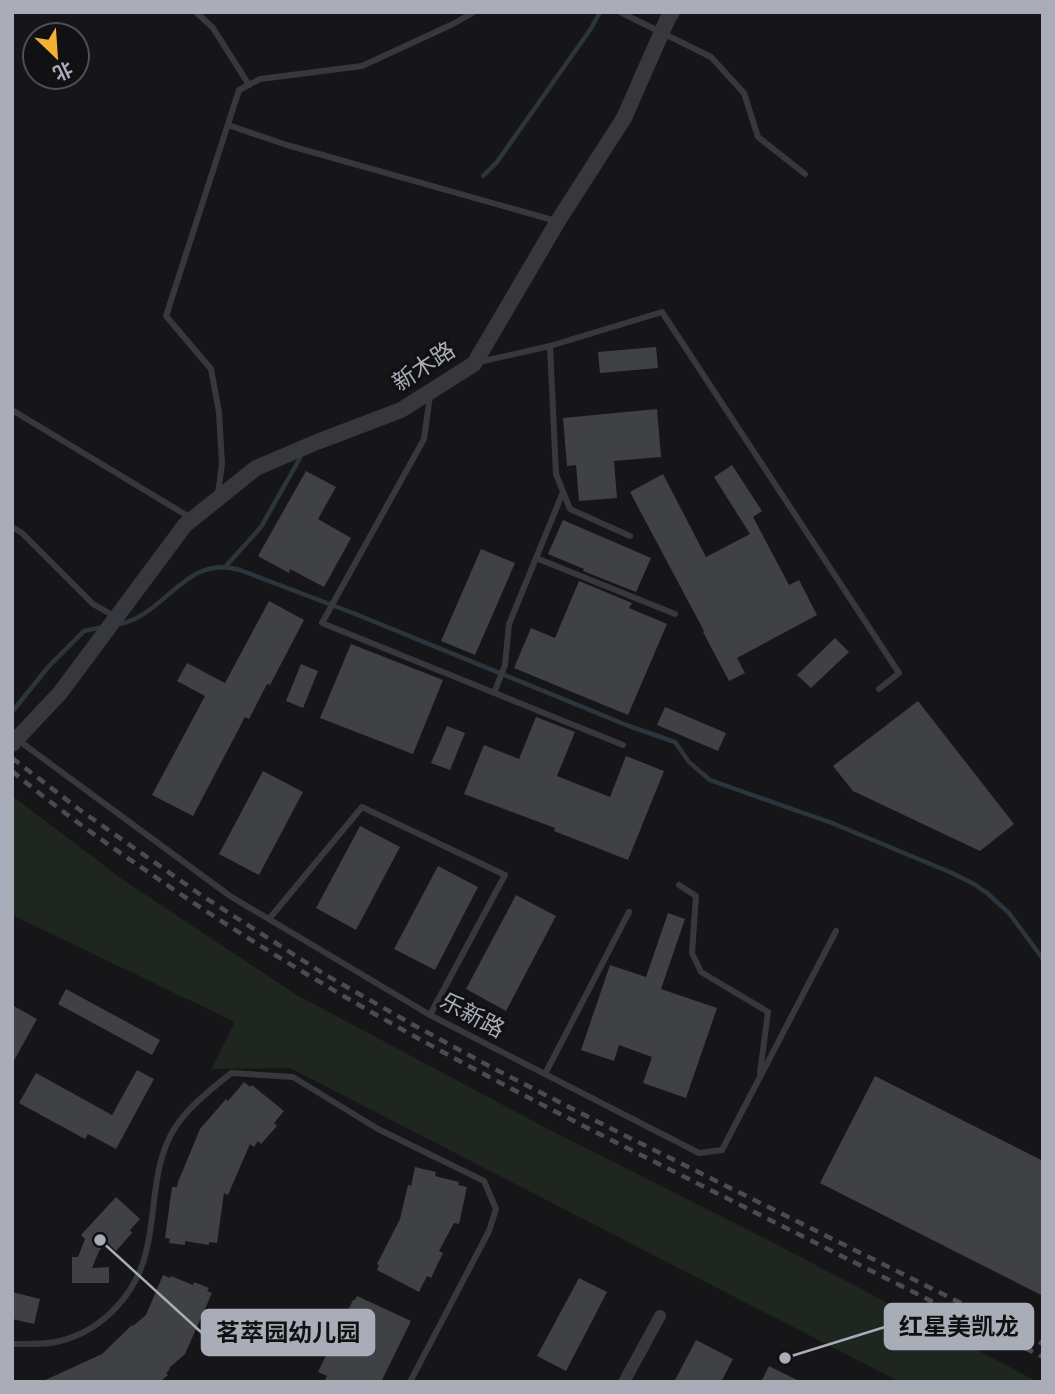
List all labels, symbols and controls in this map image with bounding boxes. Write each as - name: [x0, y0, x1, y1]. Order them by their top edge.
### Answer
- north arrow: [21, 21, 91, 91]
- text: 北: [49, 56, 76, 84]
- street label: 新木路: [387, 336, 461, 398]
- street label: 乐新路: [435, 987, 509, 1045]
- callout: 红星美凯龙: [885, 1304, 1033, 1349]
- callout: 茗萃园幼儿园: [202, 1310, 374, 1355]
- text: 红星美凯龙: [899, 1313, 1019, 1342]
- text: 茗萃园幼儿园: [216, 1319, 360, 1348]

